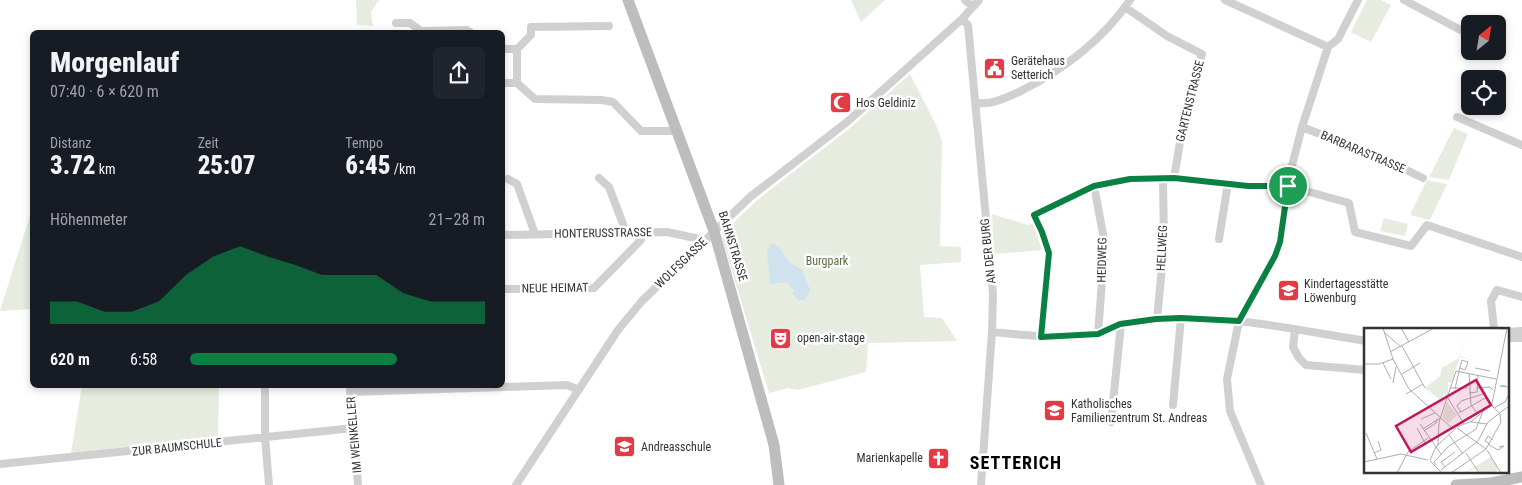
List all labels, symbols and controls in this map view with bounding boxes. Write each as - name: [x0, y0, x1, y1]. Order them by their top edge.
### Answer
- north arrow: [1461, 15, 1506, 60]
- map controls: [1461, 15, 1506, 115]
- text: Morgenlauf: [50, 46, 179, 79]
- button: share: [433, 47, 485, 99]
- place label: Gerätehaus Setterich: [1011, 54, 1065, 82]
- public building icon: Gerätehaus Setterich: [983, 56, 1007, 80]
- street label: GARTENSTRASSE: [1173, 59, 1207, 143]
- button: locate: [1461, 70, 1506, 115]
- text: 07:40 · 6 × 620 m: [50, 82, 159, 101]
- mosque icon: Hos Geldiniz: [828, 91, 852, 115]
- place label: Hos Geldiniz: [856, 96, 916, 110]
- street label: BARBARASTRASSE: [1318, 128, 1408, 176]
- text: Distanz: [50, 135, 91, 151]
- text: Zeit: [198, 135, 219, 151]
- text: Tempo: [345, 135, 383, 151]
- text: 3.72: [50, 151, 96, 180]
- text: 25:07: [198, 151, 256, 180]
- text: 6:45: [345, 151, 391, 180]
- text: km: [96, 161, 116, 177]
- text: /km: [391, 161, 416, 177]
- pin: [1267, 165, 1309, 207]
- icon: arrive: [1274, 172, 1302, 200]
- street label: BAHNSTRASSE: [716, 209, 750, 283]
- text: Höhenmeter: [50, 210, 128, 229]
- text: 21–28 m: [429, 210, 485, 229]
- street label: AN DER BURG: [978, 218, 998, 284]
- street label: HONTERUSSTRASSE: [554, 225, 652, 241]
- street label: HELLWEG: [1154, 225, 1170, 271]
- street label: WOLFSGASSE: [652, 235, 710, 291]
- street label: HEIDWEG: [1095, 237, 1109, 283]
- park label: Burgpark: [806, 254, 849, 268]
- place label: Kindertagesstätte Löwenburg: [1304, 277, 1389, 305]
- school or university icon: Kindertagesstätte Löwenburg: [1276, 279, 1300, 303]
- street label: NEUE HEIMAT: [521, 280, 589, 296]
- theatre icon: open-air-stage: [769, 326, 793, 350]
- inset map: [1364, 328, 1510, 472]
- place label: open-air-stage: [797, 331, 865, 345]
- text: 620 m: [50, 350, 90, 369]
- text: 6:58: [130, 350, 157, 369]
- street label: IM WEINKELLER: [344, 396, 364, 474]
- place label: Katholisches Familienzentrum St. Andreas: [1071, 397, 1207, 425]
- school or university icon: Katholisches Familienzentrum St. Andreas: [1043, 399, 1067, 423]
- street label: ZUR BAUMSCHULE: [131, 435, 223, 459]
- school or university icon: Andreasschule: [613, 435, 637, 459]
- place label: Andreasschule: [641, 440, 711, 454]
- church icon: Marienkapelle: [927, 446, 951, 470]
- place label: Marienkapelle: [857, 451, 923, 465]
- district label: SETTERICH: [970, 452, 1062, 473]

